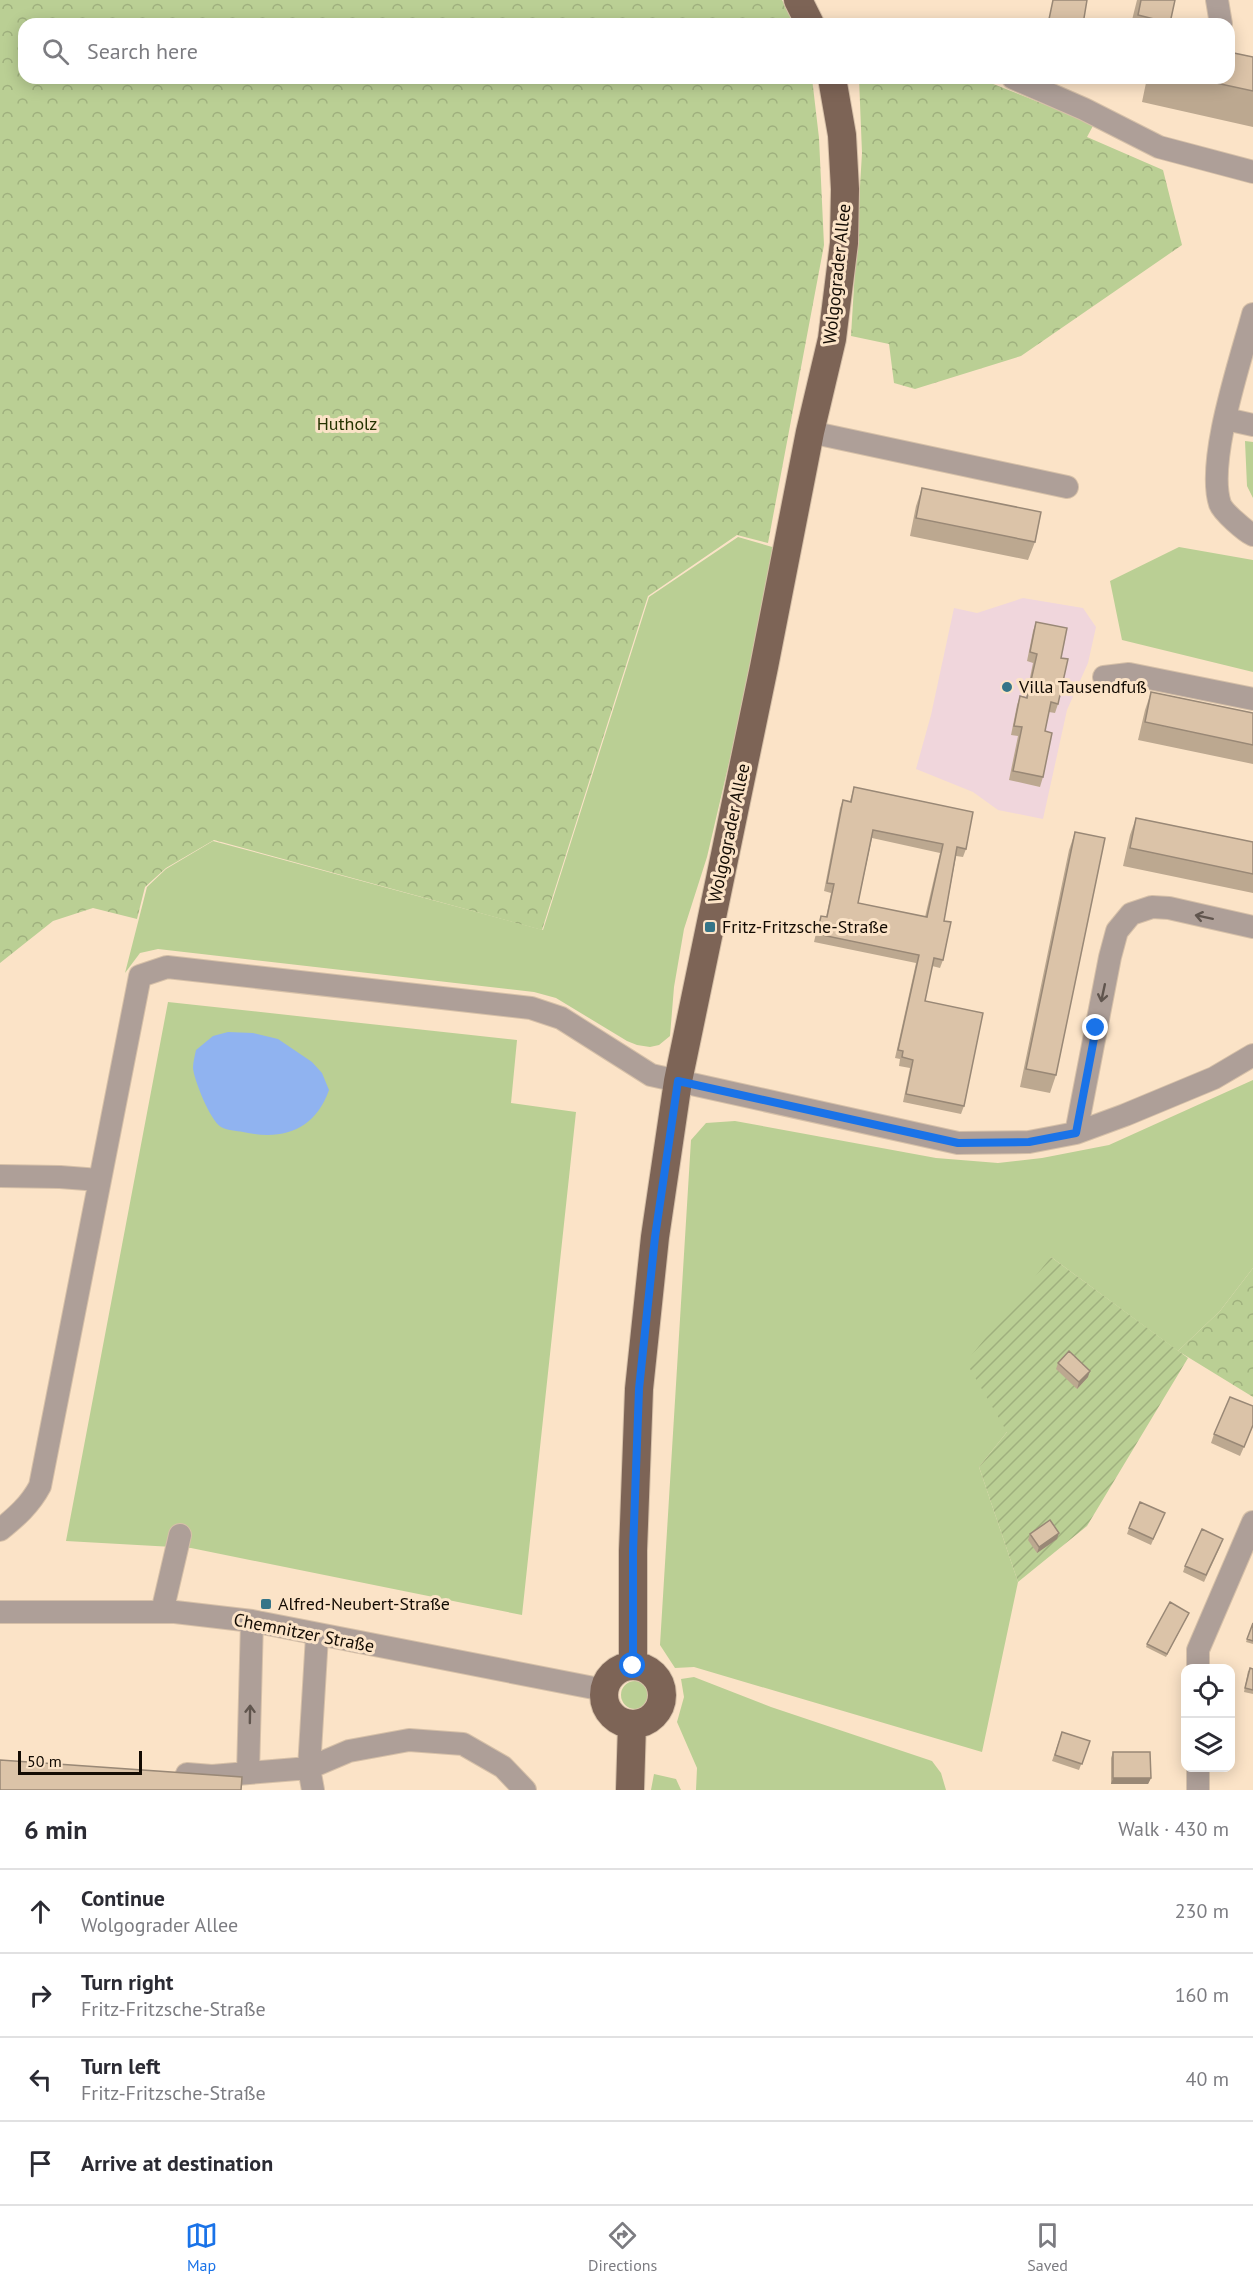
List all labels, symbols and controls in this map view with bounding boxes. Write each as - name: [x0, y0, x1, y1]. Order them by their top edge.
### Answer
- search box: [18, 18, 1235, 84]
- icon: search: [39, 35, 72, 68]
- text: Search here: [87, 37, 198, 65]
- street label: Wolgograder Allee: [818, 202, 855, 345]
- park label: Hutholz: [317, 412, 377, 435]
- place label: Villa Tausendfuß: [1018, 675, 1147, 698]
- marker: Villa Tausendfuß: [1000, 680, 1014, 694]
- street label: Wolgograder Allee: [703, 761, 754, 904]
- one-way arrow: [1195, 911, 1214, 922]
- place label: Fritz-Fritzsche-Straße: [722, 915, 888, 938]
- marker: Fritz-Fritzsche-Straße: [703, 920, 717, 934]
- one-way arrow: [1097, 983, 1109, 1002]
- route end: [1082, 1014, 1108, 1040]
- place label: Alfred-Neubert-Straße: [278, 1592, 450, 1615]
- marker: Alfred-Neubert-Straße: [259, 1597, 273, 1611]
- street label: Chemnitzer Straße: [232, 1608, 376, 1657]
- route start: [619, 1652, 645, 1678]
- map controls: [1181, 1664, 1235, 1772]
- button: locate: [1181, 1664, 1235, 1718]
- one-way arrow: [244, 1705, 256, 1725]
- button: layers: [1181, 1718, 1235, 1772]
- scale bar: [18, 1748, 142, 1776]
- text: 50 m: [27, 1751, 62, 1771]
- text: 6 min: [24, 1813, 87, 1846]
- text: Walk · 430 m: [1118, 1816, 1229, 1842]
- text: Continue: [81, 1884, 165, 1912]
- icon: ahead: [24, 1895, 57, 1928]
- text: 230 m: [1175, 1898, 1229, 1924]
- text: Wolgograder Allee: [81, 1912, 238, 1938]
- text: Turn right: [81, 1968, 173, 1996]
- icon: right: [24, 1979, 57, 2012]
- text: 160 m: [1175, 1982, 1229, 2008]
- text: Fritz-Fritzsche-Straße: [81, 1996, 266, 2022]
- text: Turn left: [81, 2052, 161, 2080]
- icon: left: [24, 2063, 57, 2096]
- text: 40 m: [1186, 2066, 1229, 2092]
- text: Fritz-Fritzsche-Straße: [81, 2080, 266, 2106]
- icon: arrive: [24, 2147, 57, 2180]
- text: Arrive at destination: [81, 2149, 273, 2177]
- tab: Map: [185, 2219, 218, 2275]
- tab: Directions: [588, 2219, 657, 2275]
- tab: Saved: [1027, 2219, 1068, 2275]

